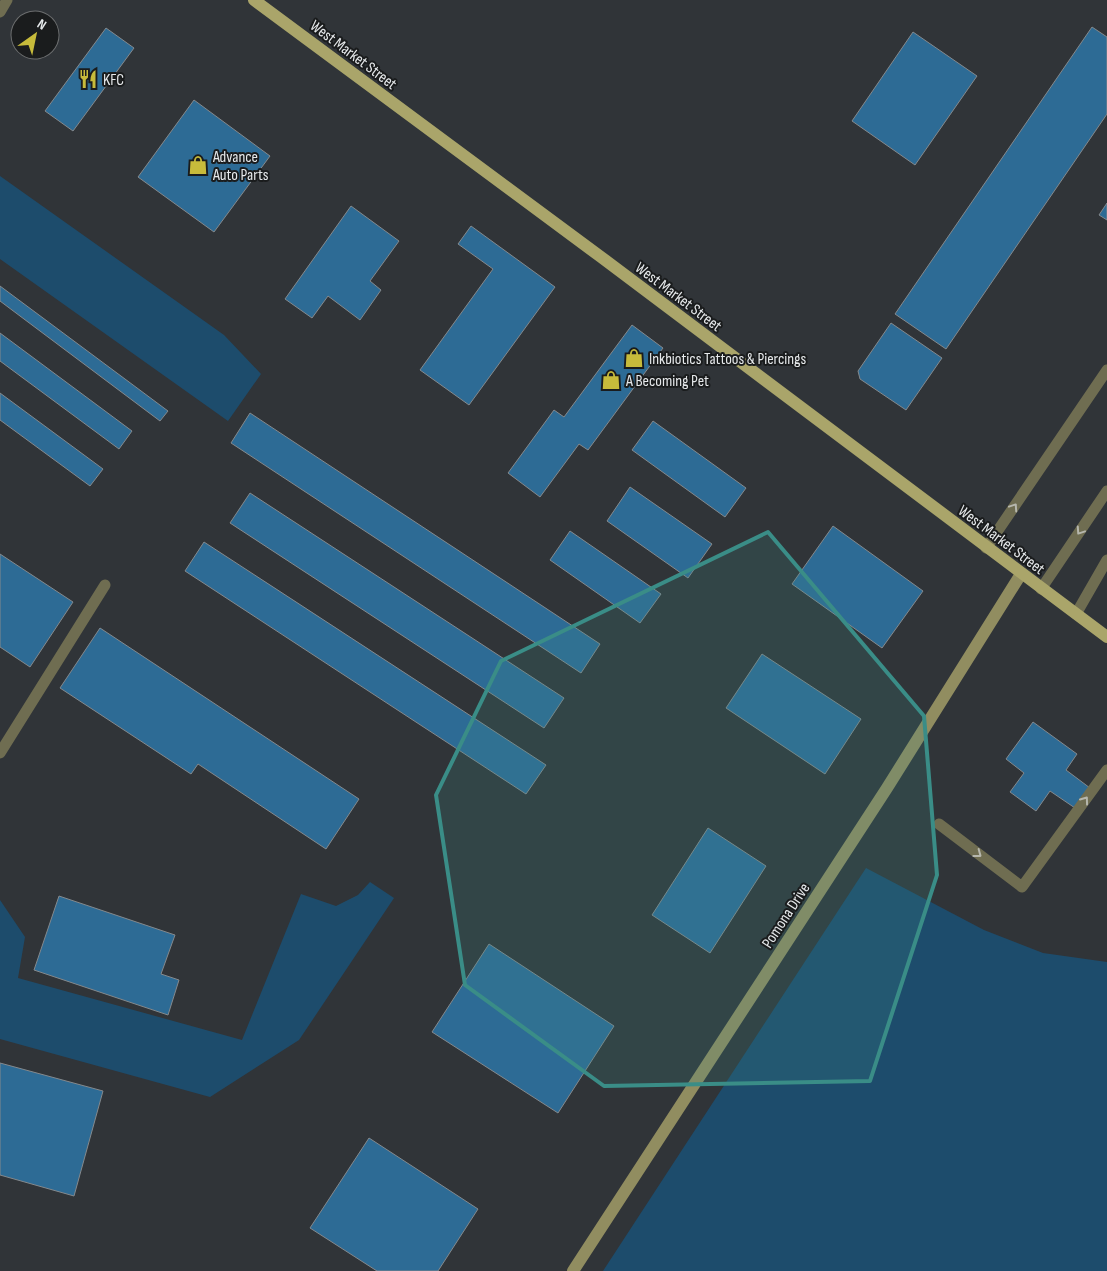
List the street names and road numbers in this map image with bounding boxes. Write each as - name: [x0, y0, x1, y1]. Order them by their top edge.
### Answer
- street label: West Market Street: [306, 16, 400, 94]
- street label: West Market Street: [631, 258, 725, 336]
- street label: West Market Street: [954, 501, 1048, 579]
- street label: Pomona Drive: [758, 880, 814, 952]

